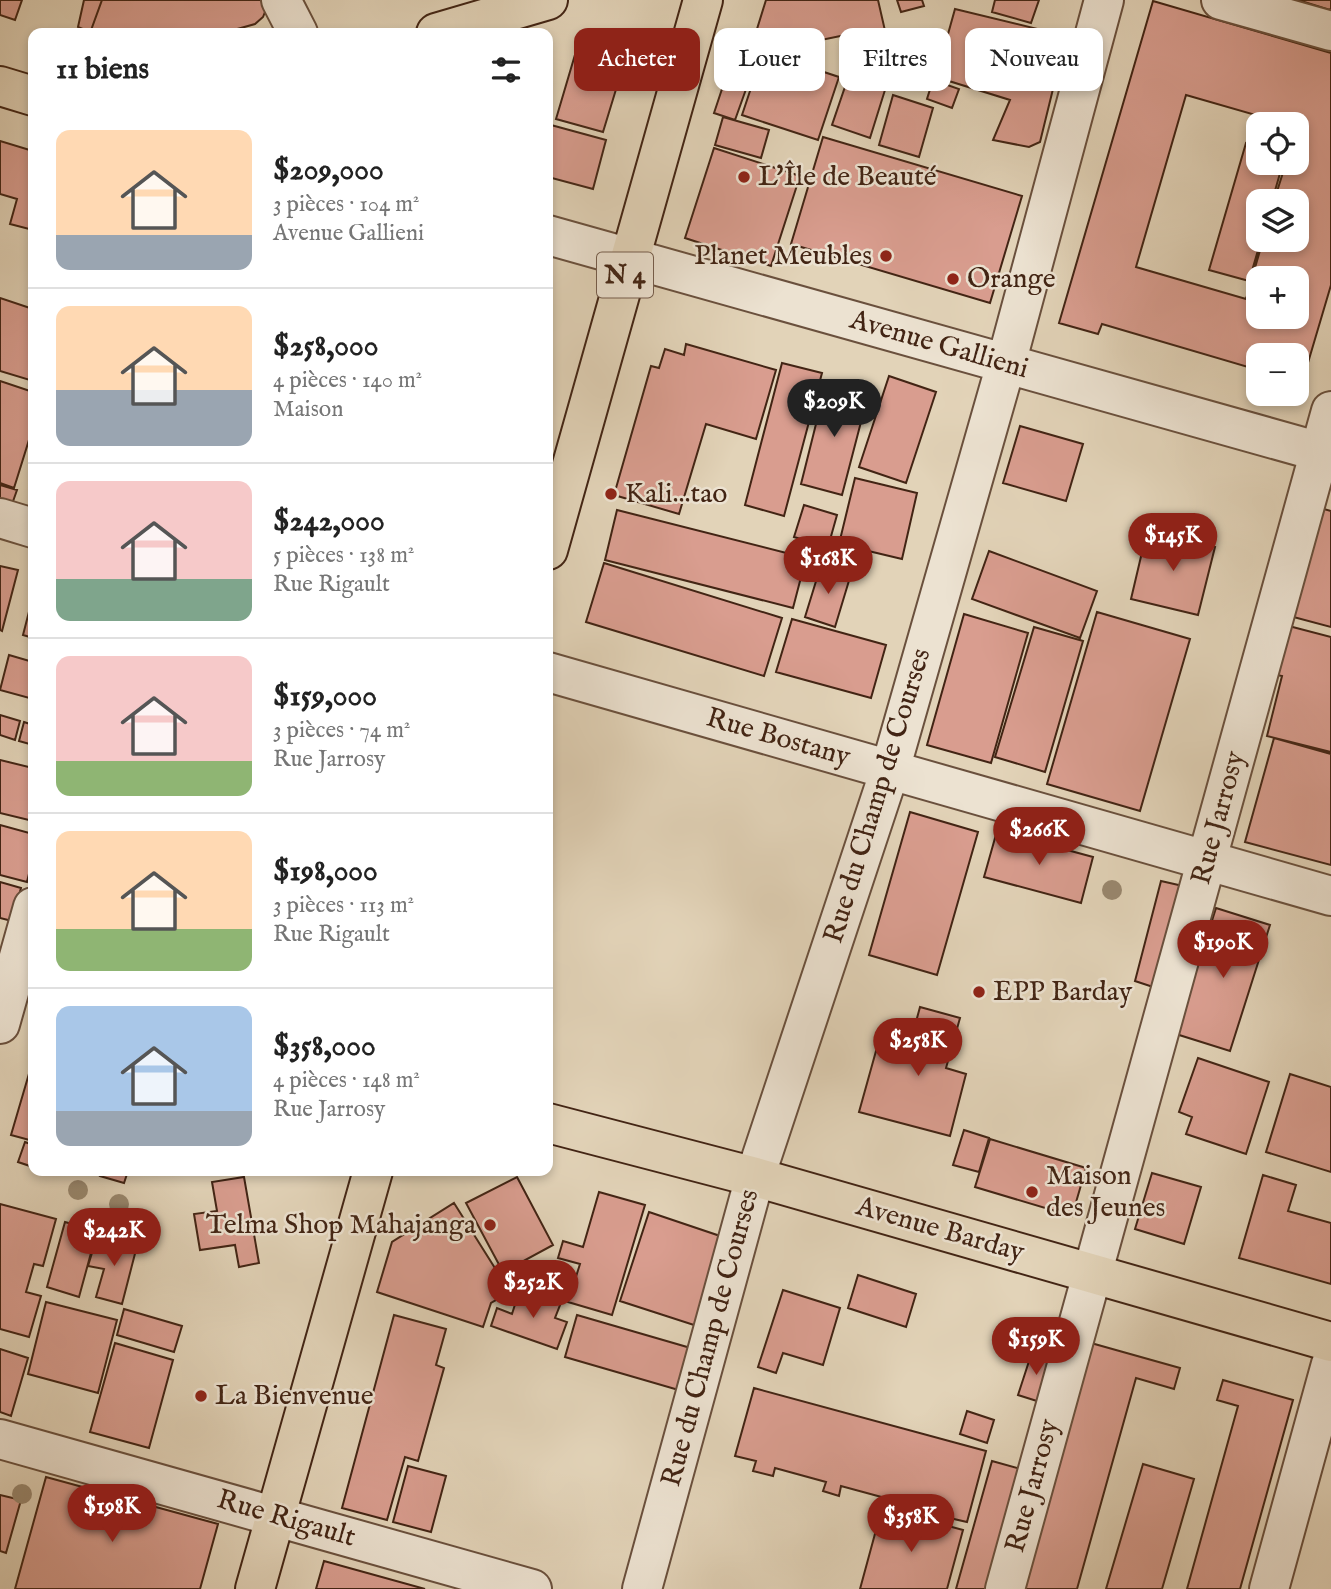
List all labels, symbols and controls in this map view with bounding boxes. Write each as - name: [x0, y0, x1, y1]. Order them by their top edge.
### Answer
- chip: Acheter: [574, 28, 700, 91]
- chip: Louer: [714, 28, 825, 91]
- chip: Filtres: [839, 28, 951, 91]
- chip: Nouveau: [965, 28, 1103, 91]
- text: 11 biens: [56, 51, 149, 89]
- icon: filters: [487, 51, 525, 89]
- map controls: [1246, 112, 1309, 406]
- button: locate: [1246, 112, 1309, 175]
- text: $209,000: [273, 152, 384, 190]
- icon: home: [112, 158, 196, 242]
- place label: L'Île de Beauté: [758, 160, 937, 195]
- marker: L'Île de Beauté: [736, 169, 752, 185]
- button: layers: [1246, 189, 1309, 252]
- text: 3 pièces · 104 m²: [273, 190, 419, 219]
- text: Avenue Gallieni: [273, 219, 424, 248]
- place label: Planet Meubles: [694, 239, 872, 274]
- marker: Planet Meubles: [878, 248, 894, 264]
- road number: N 4: [597, 252, 653, 298]
- place label: Orange: [967, 262, 1056, 297]
- button: +: [1246, 266, 1309, 329]
- marker: Orange: [945, 271, 961, 287]
- street label: Avenue Gallieni: [845, 303, 1032, 387]
- text: $258,000: [273, 328, 378, 366]
- icon: home: [112, 334, 196, 418]
- button: −: [1246, 343, 1309, 406]
- text: 4 pièces · 140 m²: [273, 366, 422, 395]
- pin: $209K: [785, 380, 883, 439]
- text: $209K: [803, 387, 865, 416]
- text: Maison: [273, 395, 343, 424]
- place label: Kali...tao: [625, 477, 727, 512]
- marker: Kali...tao: [603, 486, 619, 502]
- text: $242,000: [273, 503, 385, 541]
- icon: home: [112, 509, 196, 593]
- pin: $145K: [1124, 514, 1222, 573]
- text: $145K: [1144, 521, 1202, 550]
- pin: $168K: [779, 536, 877, 596]
- text: 5 pièces · 138 m²: [273, 541, 414, 570]
- text: $168K: [800, 544, 856, 573]
- text: Rue Rigault: [273, 570, 390, 599]
- street label: Rue du Champ de Courses: [816, 644, 940, 948]
- text: $159,000: [273, 678, 377, 716]
- icon: home: [112, 684, 196, 768]
- street label: Rue Bostany: [702, 701, 854, 775]
- text: 3 pièces · 74 m²: [273, 716, 410, 745]
- text: Rue Jarrosy: [273, 745, 385, 774]
- street label: Rue Jarrosy: [1184, 747, 1254, 889]
- pin: $266K: [990, 808, 1088, 867]
- text: $266K: [1009, 815, 1069, 844]
- text: $198,000: [273, 853, 378, 891]
- icon: home: [112, 859, 196, 943]
- text: 3 pièces · 113 m²: [273, 891, 414, 920]
- text: Rue Rigault: [273, 920, 390, 949]
- pin: $190K: [1174, 920, 1272, 980]
- text: $190K: [1193, 928, 1253, 957]
- place label: EPP Barday: [993, 975, 1133, 1010]
- marker: EPP Barday: [971, 984, 987, 1000]
- pin: $258K: [869, 1018, 967, 1078]
- text: $258K: [889, 1026, 947, 1055]
- text: $358,000: [273, 1028, 376, 1066]
- icon: home: [112, 1034, 196, 1118]
- text: 4 pièces · 148 m²: [273, 1066, 420, 1095]
- text: Rue Jarrosy: [273, 1095, 385, 1124]
- place label: Maison des Jeunes: [1046, 1159, 1165, 1226]
- marker: Maison des Jeunes: [1024, 1184, 1040, 1200]
- street label: Rue du Champ de Courses: [654, 1186, 768, 1490]
- street label: Avenue Barday: [851, 1189, 1028, 1271]
- pin: $242K: [65, 1208, 163, 1268]
- place label: Telma Shop Mahajanga: [206, 1208, 477, 1243]
- text: $242K: [83, 1216, 145, 1245]
- marker: Telma Shop Mahajanga: [482, 1217, 498, 1233]
- pin: $252K: [484, 1260, 582, 1320]
- text: $252K: [503, 1268, 563, 1297]
- pin: $159K: [987, 1318, 1085, 1377]
- text: $159K: [1008, 1325, 1064, 1354]
- place label: La Bienvenue: [215, 1379, 374, 1414]
- marker: La Bienvenue: [193, 1388, 209, 1404]
- street label: Rue Jarrosy: [998, 1415, 1068, 1557]
- street label: Rue Rigault: [213, 1483, 360, 1556]
- pin: $198K: [63, 1484, 161, 1544]
- text: $198K: [84, 1492, 141, 1521]
- pin: $358K: [862, 1494, 960, 1554]
- text: $358K: [883, 1502, 939, 1531]

